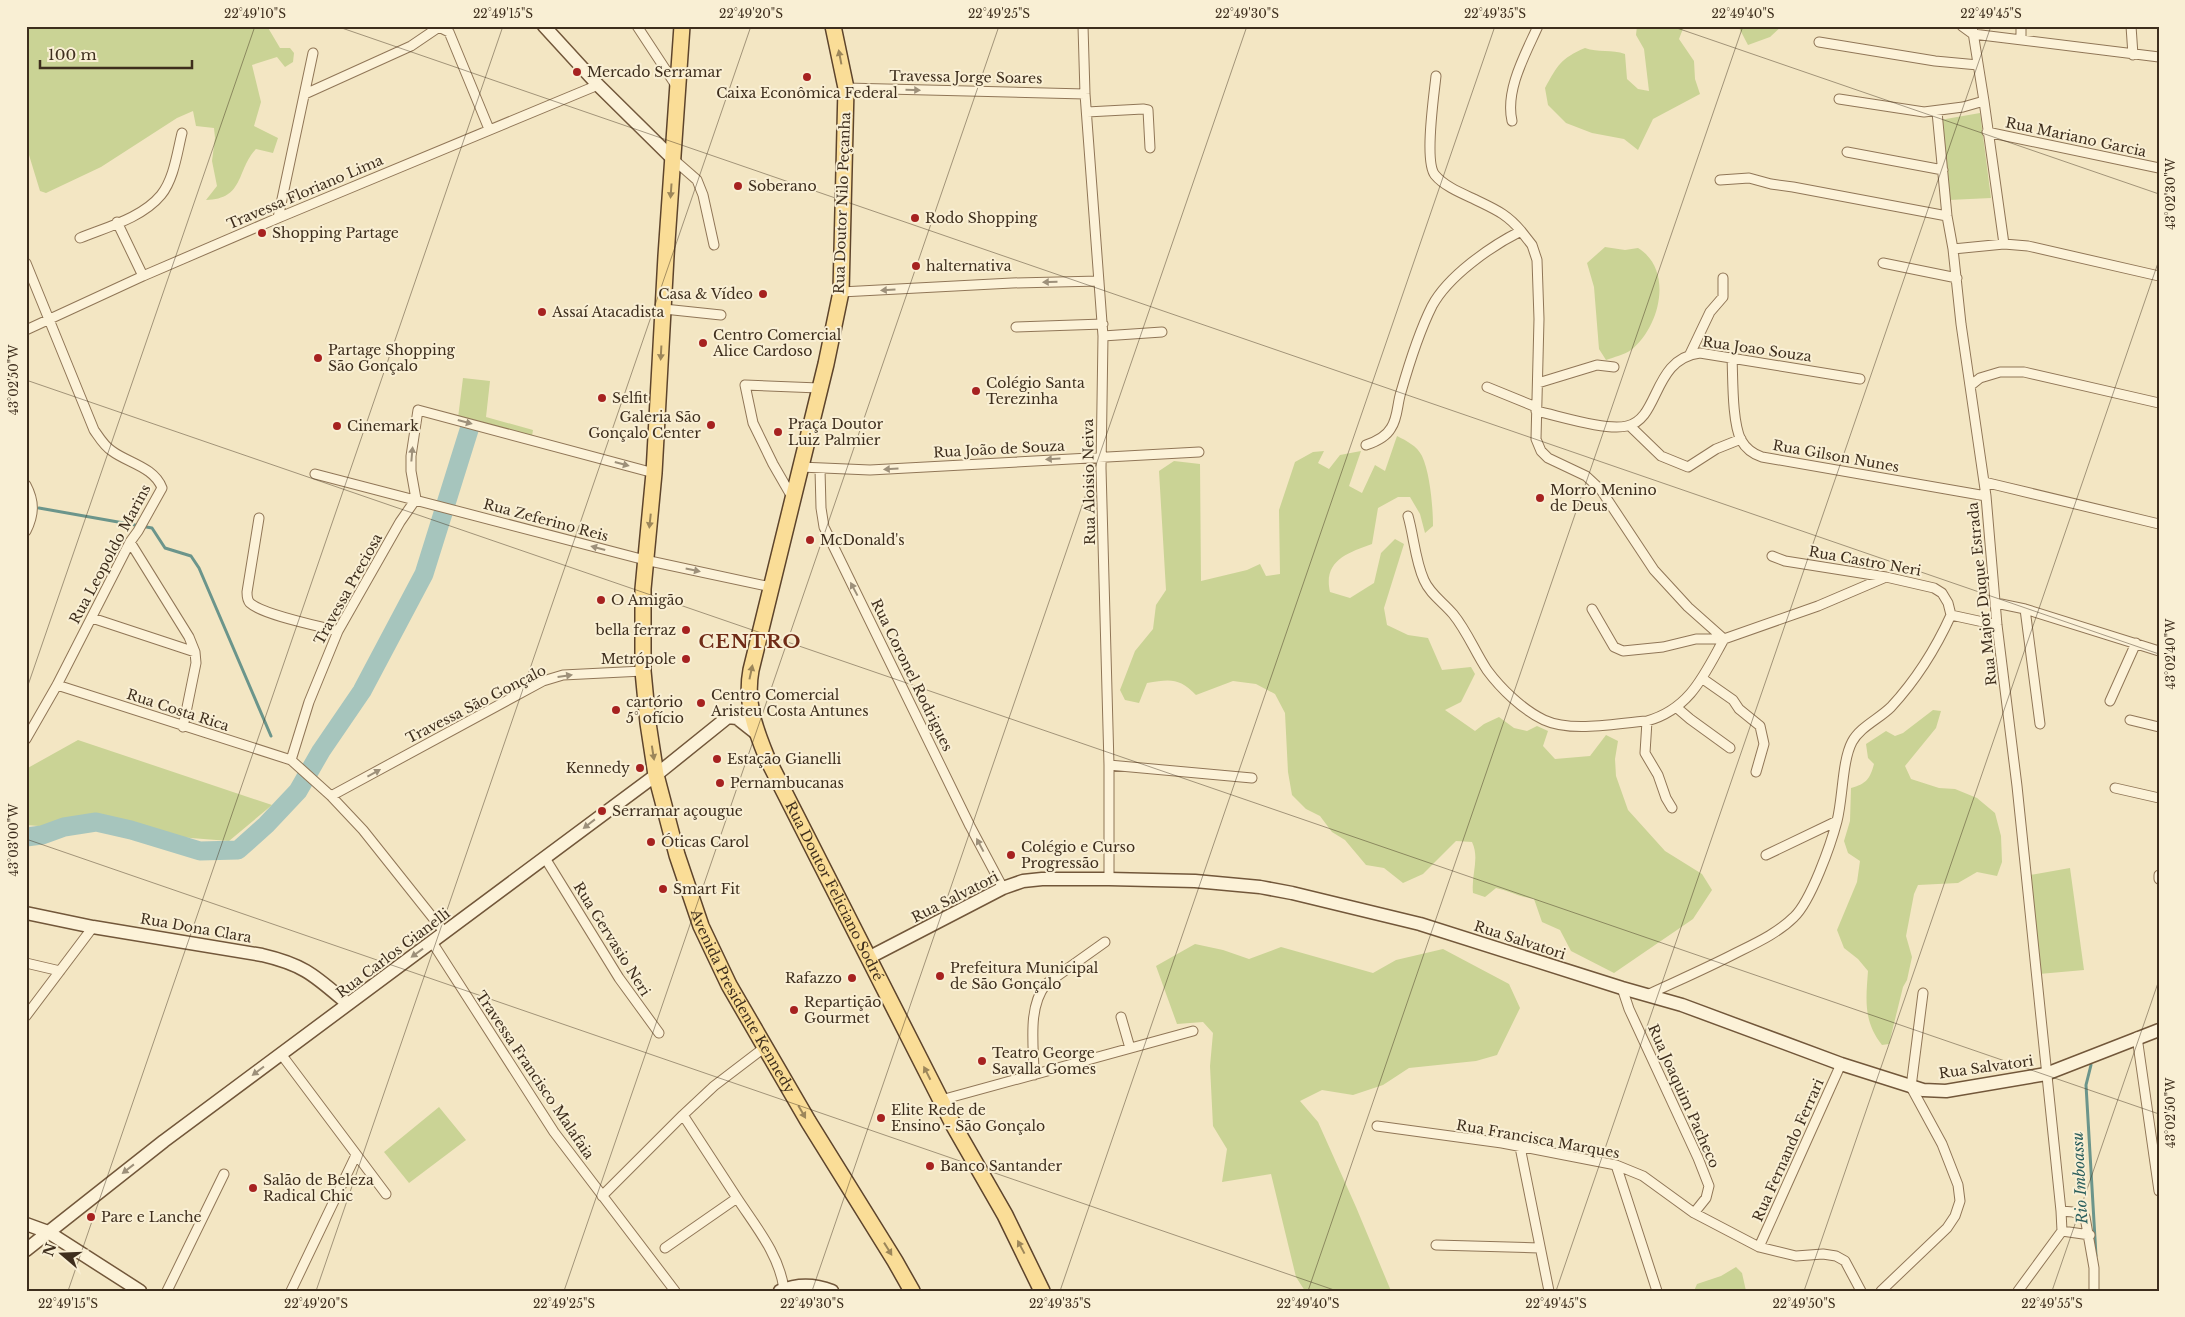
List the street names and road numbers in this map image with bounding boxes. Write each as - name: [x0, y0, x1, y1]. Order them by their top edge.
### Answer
- street label: Travessa Jorge Soares: [889, 67, 1043, 87]
- street label: Rua Doutor Nilo Peçanha: [830, 111, 854, 294]
- street label: Rua Mariano Garcia: [2004, 113, 2148, 161]
- street label: Travessa Floriano Lima: [224, 151, 386, 233]
- street label: Rua Joao Souza: [1701, 332, 1813, 366]
- street label: Rua Aloisio Neiva: [1079, 419, 1099, 545]
- street label: Rua Gilson Nunes: [1771, 436, 1901, 476]
- street label: Rua João de Souza: [933, 437, 1066, 461]
- street label: Rua Leopoldo Marins: [66, 481, 154, 627]
- street label: Rua Zeferino Reis: [481, 495, 611, 545]
- street label: Rua Major Duque Estrada: [1963, 501, 2001, 687]
- street label: Travessa Preciosa: [310, 530, 386, 648]
- street label: Rua Castro Neri: [1807, 542, 1923, 580]
- street label: Rua Coronel Rodrigues: [867, 596, 957, 754]
- street label: Travessa São Gonçalo: [403, 661, 549, 747]
- street label: Rua Costa Rica: [124, 685, 232, 735]
- street label: Rua Doutor Feliciano Sodré: [781, 798, 888, 984]
- street label: Rua Salvatori: [908, 867, 1002, 927]
- street label: Rua Gervasio Neri: [570, 879, 654, 1000]
- street label: Rua Carlos Gianelli: [332, 904, 454, 1002]
- street label: Avenida Presidente Kennedy: [687, 906, 799, 1097]
- street label: Rua Dona Clara: [139, 909, 253, 947]
- street label: Rua Salvatori: [1472, 917, 1568, 963]
- street label: Travessa Francisco Malafaia: [472, 987, 598, 1163]
- street label: Rua Joaquim Pacheco: [1644, 1021, 1724, 1171]
- street label: Rua Salvatori: [1938, 1051, 2035, 1083]
- street label: Rua Fernando Ferrari: [1748, 1076, 1828, 1224]
- street label: Rua Francisca Marques: [1455, 1116, 1621, 1162]

